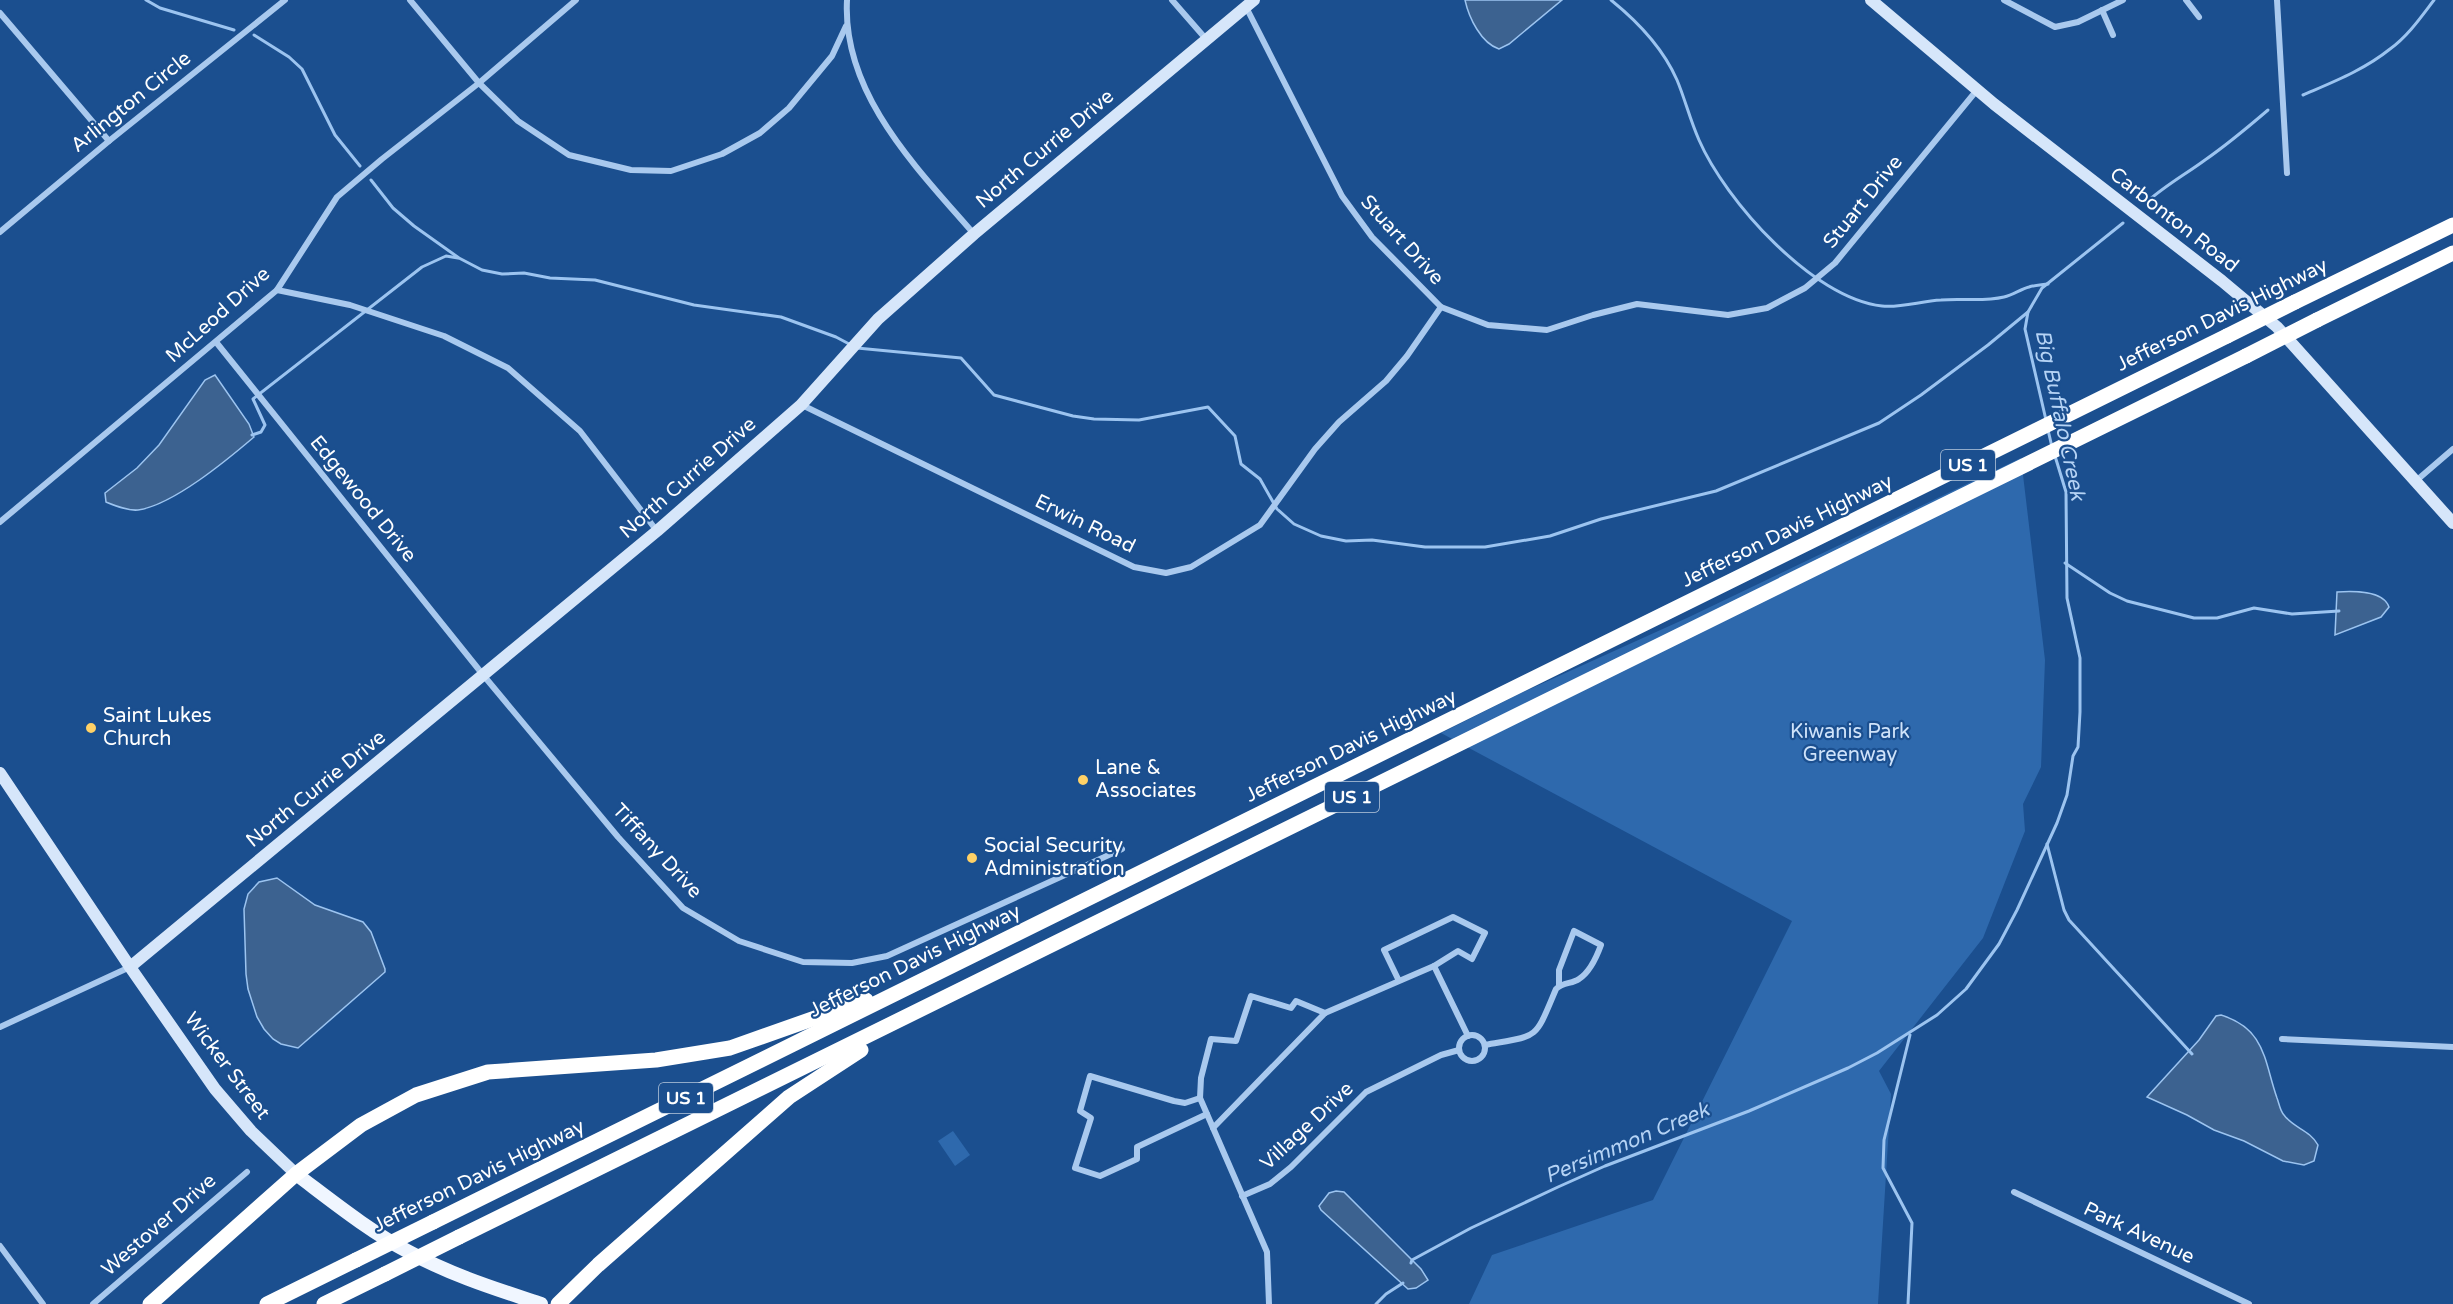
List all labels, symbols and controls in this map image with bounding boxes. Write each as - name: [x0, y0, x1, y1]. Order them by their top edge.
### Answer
- street label: Arlington Circle: [66, 46, 196, 158]
- street label: North Currie Drive: [971, 84, 1119, 214]
- street label: Stuart Drive: [1818, 151, 1908, 253]
- street label: Carbonton Road: [2105, 162, 2243, 278]
- street label: Stuart Drive: [1355, 190, 1449, 290]
- street label: Jefferson Davis Highway: [2113, 253, 2332, 377]
- street label: McLeod Drive: [161, 262, 275, 368]
- water label: Big Buffalo Creek: [2030, 327, 2091, 504]
- street label: North Currie Drive: [615, 412, 761, 544]
- street label: Edgewood Drive: [305, 431, 421, 567]
- road number: US 1: [1941, 450, 1995, 480]
- street label: Jefferson Davis Highway: [1678, 469, 1897, 593]
- street label: Erwin Road: [1031, 489, 1139, 559]
- street label: Jefferson Davis Highway: [1242, 684, 1461, 808]
- place label: Saint Lukes Church: [103, 704, 212, 751]
- park label: Kiwanis Park Greenway: [1790, 720, 1910, 767]
- marker: Saint Lukes Church: [84, 721, 98, 735]
- street label: North Currie Drive: [241, 725, 391, 853]
- place label: Lane & Associates: [1095, 756, 1196, 803]
- marker: Lane & Associates: [1076, 773, 1090, 787]
- road number: US 1: [1325, 782, 1379, 812]
- street label: Tiffany Drive: [607, 799, 707, 903]
- place label: Social Security Administration: [984, 834, 1125, 881]
- marker: Social Security Administration: [965, 851, 979, 865]
- street label: Jefferson Davis Highway: [806, 899, 1025, 1023]
- street label: Wicker Street: [179, 1008, 275, 1125]
- street label: Village Drive: [1256, 1077, 1358, 1175]
- road number: US 1: [659, 1083, 713, 1113]
- water label: Persimmon Creek: [1541, 1096, 1714, 1189]
- street label: Jefferson Davis Highway: [370, 1114, 589, 1238]
- street label: Westover Drive: [97, 1169, 221, 1281]
- street label: Park Avenue: [2080, 1197, 2198, 1269]

